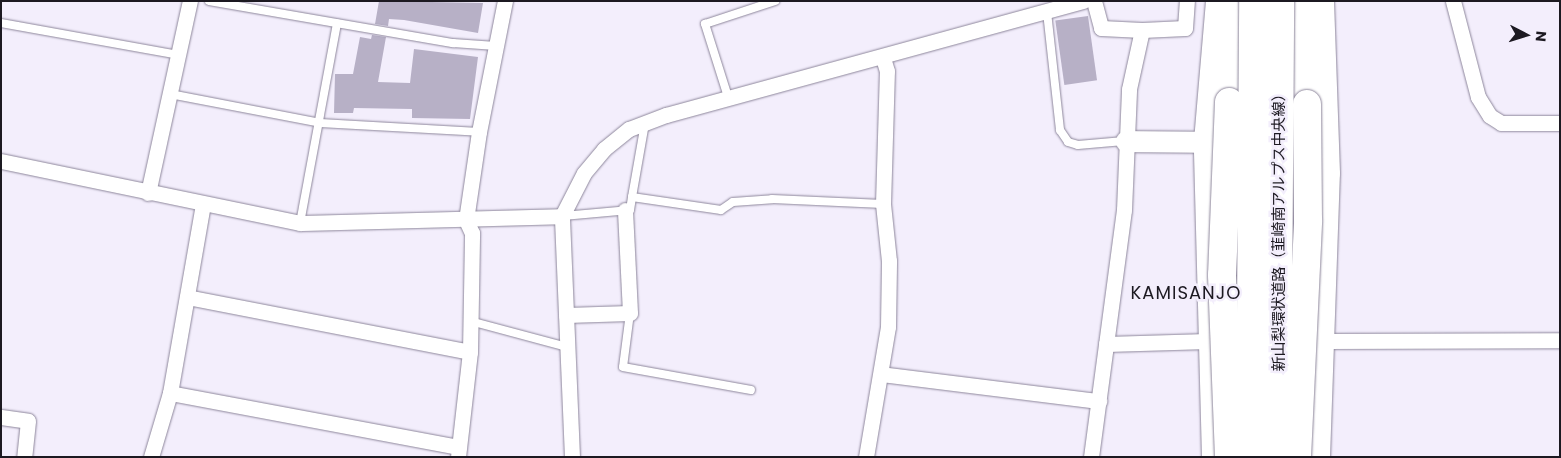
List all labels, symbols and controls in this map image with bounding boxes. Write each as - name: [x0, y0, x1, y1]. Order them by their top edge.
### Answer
- north arrow: [1501, 10, 1551, 60]
- text: N: [1531, 30, 1551, 42]
- street label: 新山梨環状道路（韮崎南アルプス中央線）: [1270, 87, 1288, 371]
- district label: KAMISANJO: [1129, 282, 1243, 304]

